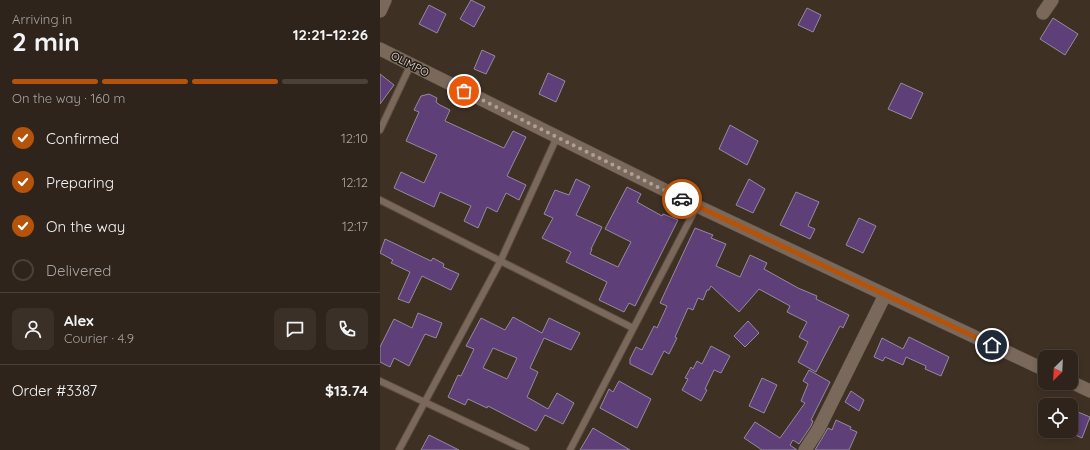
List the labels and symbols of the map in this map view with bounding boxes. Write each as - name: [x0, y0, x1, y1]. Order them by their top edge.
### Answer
- street label: OLIMPO: [389, 48, 431, 80]
- pin: [447, 74, 481, 108]
- courier: [662, 179, 702, 219]
- pin: [975, 328, 1009, 362]
- north arrow: [1038, 350, 1078, 390]

